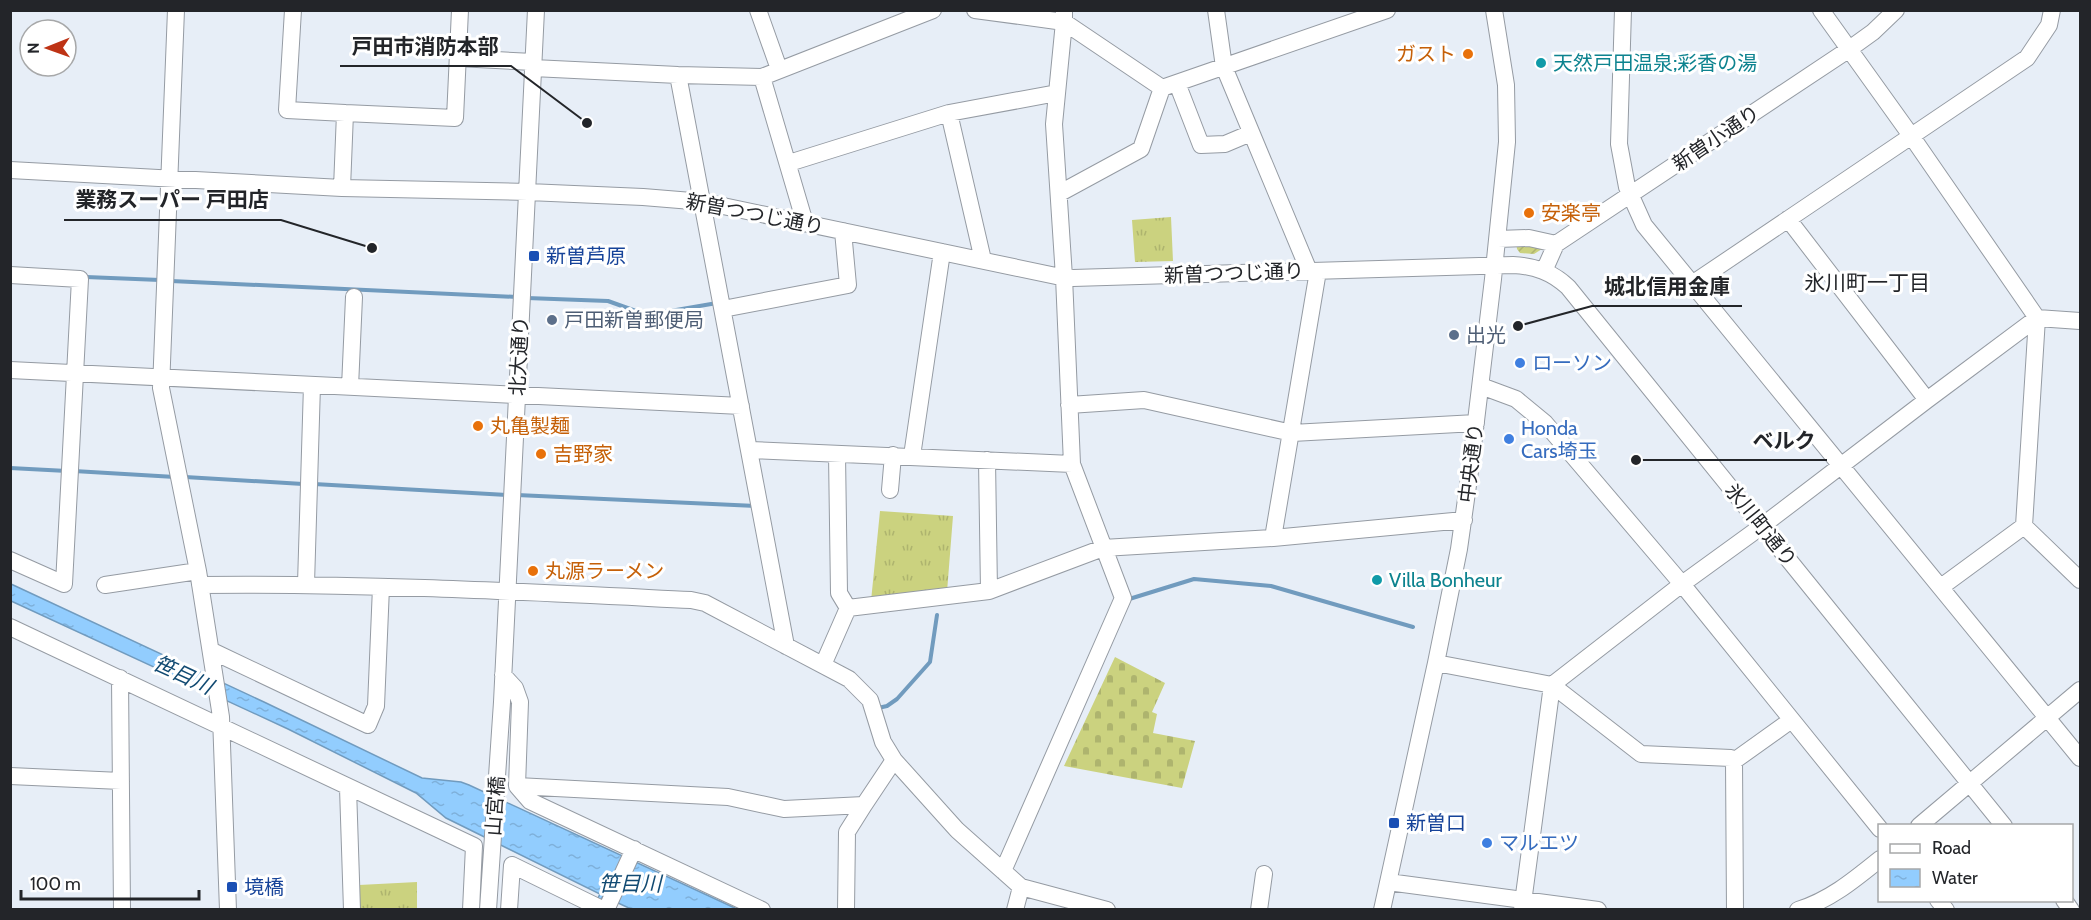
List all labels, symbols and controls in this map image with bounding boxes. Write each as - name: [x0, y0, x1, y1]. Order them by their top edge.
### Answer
- north arrow: [18, 18, 78, 78]
- callout: 戸田市消防本部: [340, 27, 511, 66]
- text: 戸田市消防本部: [352, 34, 499, 59]
- text: N: [24, 42, 43, 54]
- place label: ガスト: [1396, 42, 1456, 66]
- marker: ガスト: [1461, 47, 1475, 61]
- place label: 天然戸田温泉;彩香の湯: [1553, 51, 1757, 75]
- marker: 天然戸田温泉;彩香の湯: [1534, 56, 1548, 70]
- street label: 新曽小通り: [1668, 100, 1764, 176]
- callout: 業務スーパー 戸田店: [64, 181, 281, 220]
- text: 業務スーパー 戸田店: [75, 187, 269, 212]
- street label: 新曽つつじ通り: [684, 189, 826, 239]
- place label: 安楽亭: [1541, 201, 1601, 225]
- marker: 安楽亭: [1522, 206, 1536, 220]
- place label: 新曽芦原: [546, 244, 626, 268]
- marker: 新曽芦原: [527, 249, 541, 263]
- street label: 新曽つつじ通り: [1164, 259, 1304, 287]
- callout: 城北信用金庫: [1592, 267, 1742, 306]
- district label: 氷川町一丁目: [1804, 270, 1930, 295]
- text: 城北信用金庫: [1604, 274, 1730, 299]
- place label: 戸田新曽郵便局: [564, 308, 704, 332]
- marker: 戸田新曽郵便局: [545, 313, 559, 327]
- street label: 北大通り: [505, 315, 533, 397]
- place label: 出光: [1466, 323, 1506, 347]
- marker: 出光: [1447, 328, 1461, 342]
- place label: ローソン: [1532, 351, 1612, 375]
- marker: ローソン: [1513, 356, 1527, 370]
- place label: 丸亀製麺: [490, 414, 570, 438]
- place label: Honda Cars埼玉: [1521, 416, 1598, 463]
- marker: 丸亀製麺: [471, 419, 485, 433]
- callout: ベルク: [1740, 421, 1827, 460]
- street label: 中央通り: [1454, 422, 1488, 504]
- text: ベルク: [1753, 428, 1816, 453]
- marker: Honda Cars埼玉: [1502, 432, 1516, 446]
- place label: 吉野家: [553, 442, 613, 466]
- marker: 吉野家: [534, 447, 548, 461]
- street label: 氷川町通り: [1720, 479, 1802, 571]
- place label: 丸源ラーメン: [545, 559, 664, 583]
- marker: 丸源ラーメン: [526, 564, 540, 578]
- place label: Villa Bonheur: [1389, 568, 1503, 592]
- marker: Villa Bonheur: [1370, 573, 1384, 587]
- water label: 笹目川: [149, 650, 219, 700]
- street label: 山宮橋: [481, 775, 509, 837]
- place label: 新曽口: [1406, 811, 1466, 835]
- marker: 新曽口: [1387, 816, 1401, 830]
- legend: [1878, 824, 2073, 902]
- place label: マルエツ: [1499, 831, 1579, 855]
- marker: マルエツ: [1480, 836, 1494, 850]
- text: Road: [1932, 837, 1971, 859]
- scale bar: [21, 863, 200, 901]
- text: Water: [1932, 867, 1978, 889]
- water label: 笹目川: [599, 871, 663, 896]
- text: 100 m: [30, 873, 81, 895]
- place label: 境橋: [244, 875, 284, 899]
- marker: 境橋: [225, 880, 239, 894]

